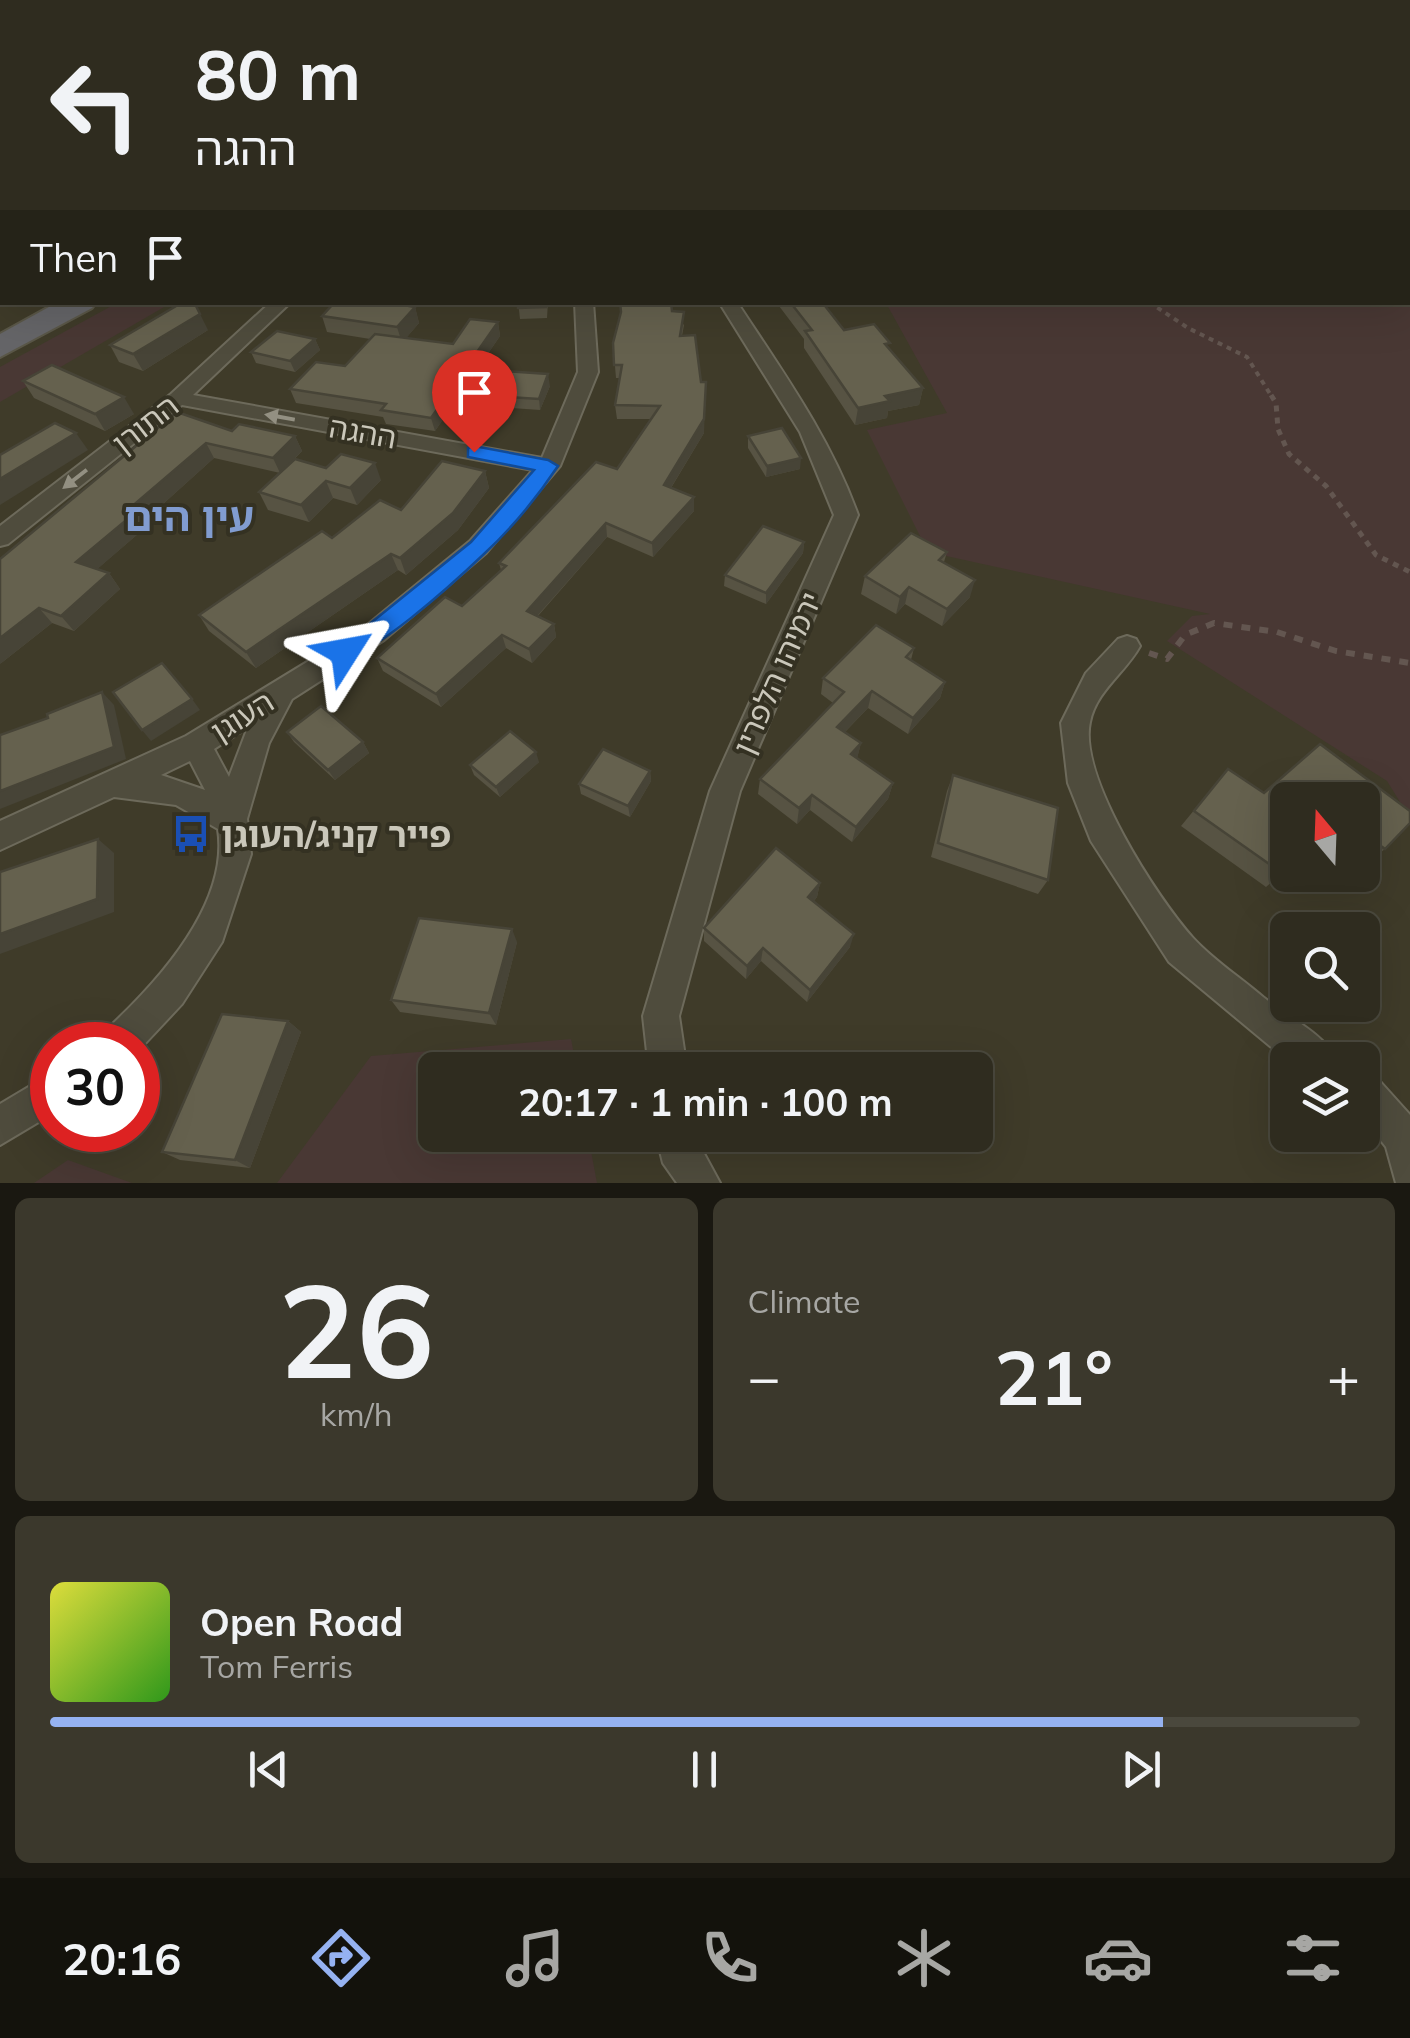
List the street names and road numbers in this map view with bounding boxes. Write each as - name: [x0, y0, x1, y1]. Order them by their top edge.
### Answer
- street label: התורן: [104, 386, 186, 462]
- street label: ההגה: [326, 407, 400, 457]
- street label: ירמיהו הלפרין: [724, 586, 830, 760]
- street label: העוגן: [204, 682, 280, 750]

